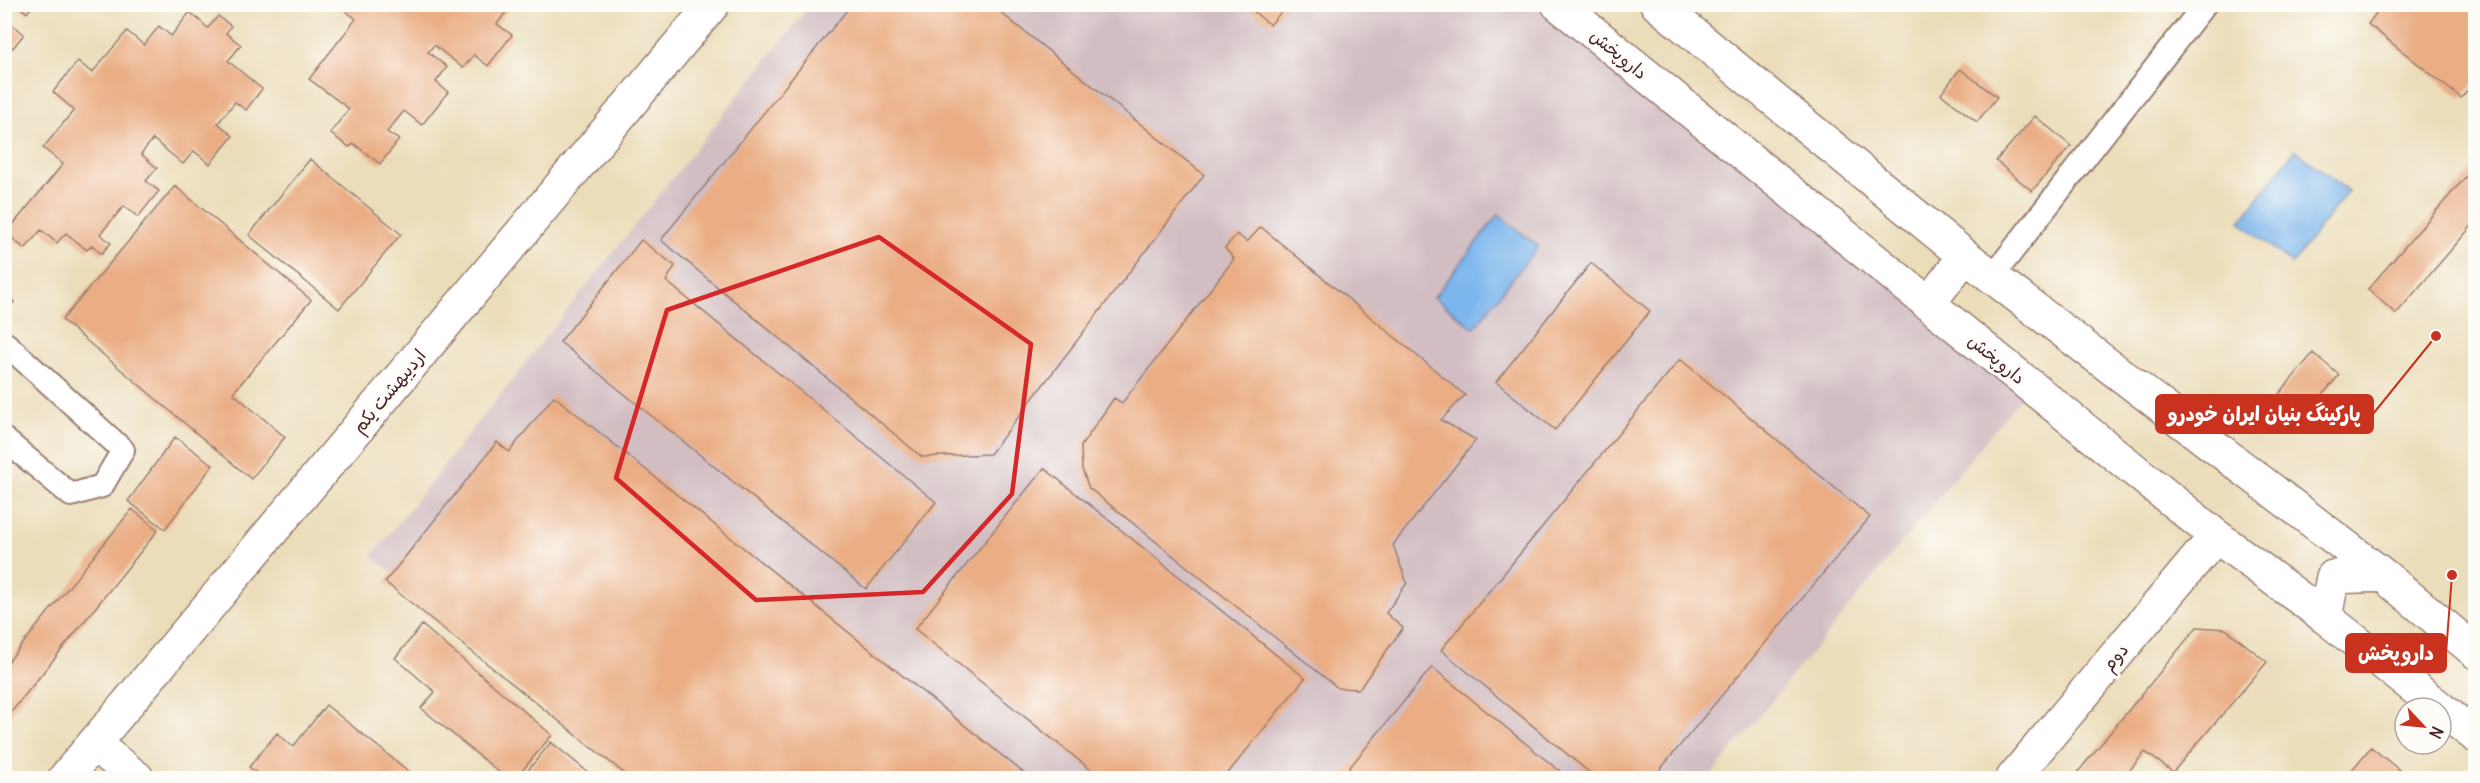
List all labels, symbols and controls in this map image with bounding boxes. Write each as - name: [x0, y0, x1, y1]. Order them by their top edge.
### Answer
- street label: داروپخش: [1585, 24, 1652, 85]
- street label: داروپخش: [1963, 329, 2030, 390]
- street label: اردیبهشت یکم: [347, 344, 433, 440]
- callout: پارکینگ بنیان ایران خودرو: [2156, 395, 2373, 433]
- text: پارکینگ بنیان ایران خودرو: [2166, 401, 2361, 427]
- callout: داروپخش: [2346, 634, 2446, 672]
- street label: دوم: [2097, 638, 2136, 678]
- text: داروپخش: [2358, 640, 2434, 667]
- north arrow: [2393, 696, 2453, 756]
- text: N: [2425, 723, 2448, 742]

